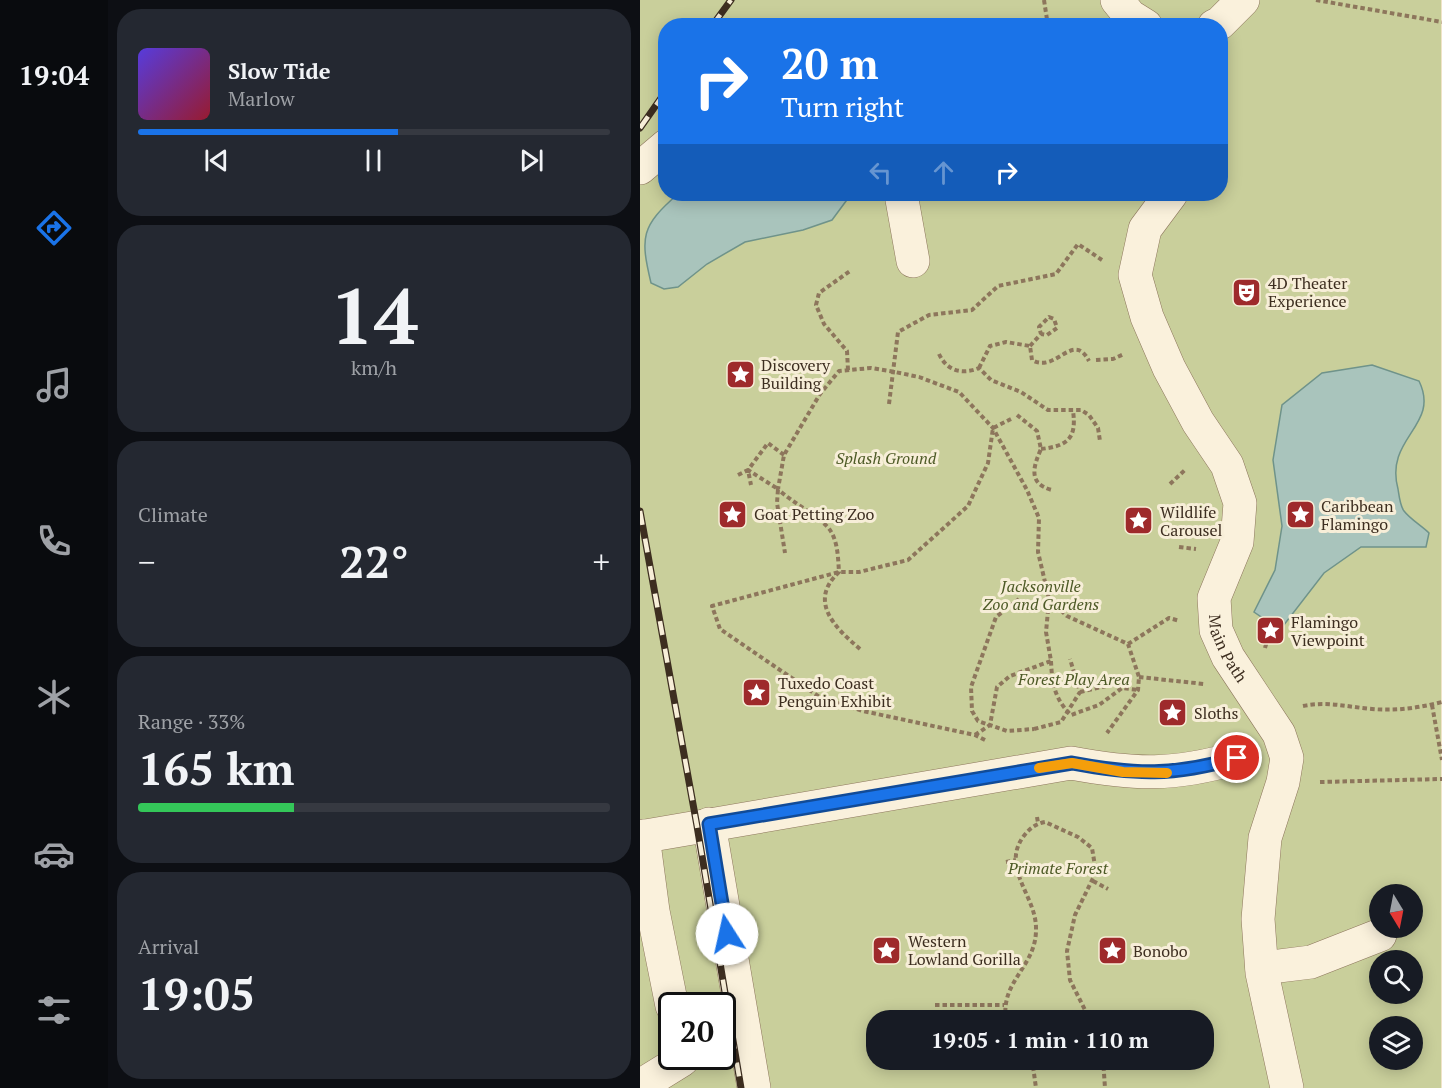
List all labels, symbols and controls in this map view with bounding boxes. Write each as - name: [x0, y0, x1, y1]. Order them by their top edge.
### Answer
- text: 20 m: [781, 35, 879, 91]
- icon: right: [682, 42, 760, 120]
- text: Slow Tide: [228, 56, 331, 85]
- text: 19:04: [19, 57, 89, 93]
- text: Marlow: [228, 85, 295, 112]
- text: Turn right: [781, 89, 904, 125]
- icon: previous: [200, 144, 233, 177]
- icon: pause: [357, 144, 390, 177]
- icon: next: [515, 144, 548, 177]
- icon: left: [864, 156, 897, 189]
- icon: ahead: [927, 156, 960, 189]
- icon: right: [990, 156, 1023, 189]
- icon: directions: [33, 207, 75, 249]
- text: 14: [330, 263, 418, 366]
- place label: 4D Theater Experience: [1268, 272, 1348, 312]
- theatre icon: 4D Theater Experience: [1231, 276, 1263, 308]
- text: km/h: [351, 354, 397, 381]
- place label: Discovery Building: [761, 354, 831, 394]
- place icon: Discovery Building: [724, 358, 756, 390]
- icon: music: [33, 364, 75, 406]
- park label: Splash Ground: [836, 447, 937, 469]
- place label: Caribbean Flamingo: [1321, 495, 1394, 535]
- place icon: Goat Petting Zoo: [717, 498, 749, 530]
- place icon: Caribbean Flamingo: [1284, 499, 1316, 531]
- text: Climate: [138, 501, 208, 528]
- place label: Wildlife Carousel: [1160, 501, 1223, 541]
- place label: Goat Petting Zoo: [754, 503, 875, 525]
- place icon: Wildlife Carousel: [1123, 505, 1155, 537]
- icon: phone: [33, 520, 75, 562]
- text: 22°: [339, 531, 409, 591]
- text: −: [138, 540, 156, 583]
- text: +: [592, 540, 610, 583]
- park label: Jacksonville Zoo and Gardens: [983, 575, 1100, 615]
- place label: Flamingo Viewpoint: [1291, 611, 1365, 651]
- street label: Main Path: [1204, 614, 1253, 687]
- place icon: Flamingo Viewpoint: [1254, 615, 1286, 647]
- park label: Forest Play Area: [1017, 668, 1130, 690]
- place label: Tuxedo Coast Penguin Exhibit: [778, 672, 892, 712]
- icon: climate: [33, 676, 75, 718]
- place icon: Tuxedo Coast Penguin Exhibit: [741, 676, 773, 708]
- place icon: Sloths: [1157, 697, 1189, 729]
- place label: Sloths: [1194, 702, 1238, 724]
- text: Range · 33%: [138, 708, 245, 735]
- pin: [1211, 732, 1262, 783]
- text: 165 km: [138, 738, 294, 798]
- icon: arrive: [1220, 741, 1253, 774]
- icon: car: [33, 833, 75, 875]
- park label: Primate Forest: [1007, 857, 1109, 879]
- north arrow: [1369, 884, 1423, 938]
- map controls: [1369, 884, 1423, 1070]
- position arrow: [695, 902, 759, 966]
- place label: Western Lowland Gorilla: [908, 930, 1021, 970]
- text: Arrival: [138, 933, 199, 960]
- place icon: Western Lowland Gorilla: [871, 934, 903, 966]
- place icon: Bonobo: [1096, 935, 1128, 967]
- place label: Bonobo: [1133, 940, 1188, 962]
- button: search: [1369, 950, 1423, 1004]
- text: 19:05: [138, 963, 255, 1023]
- icon: filters: [33, 989, 75, 1031]
- speed limit sign: 20: [658, 992, 736, 1070]
- button: layers: [1369, 1016, 1423, 1070]
- text: 19:05 · 1 min · 110 m: [931, 1025, 1149, 1054]

